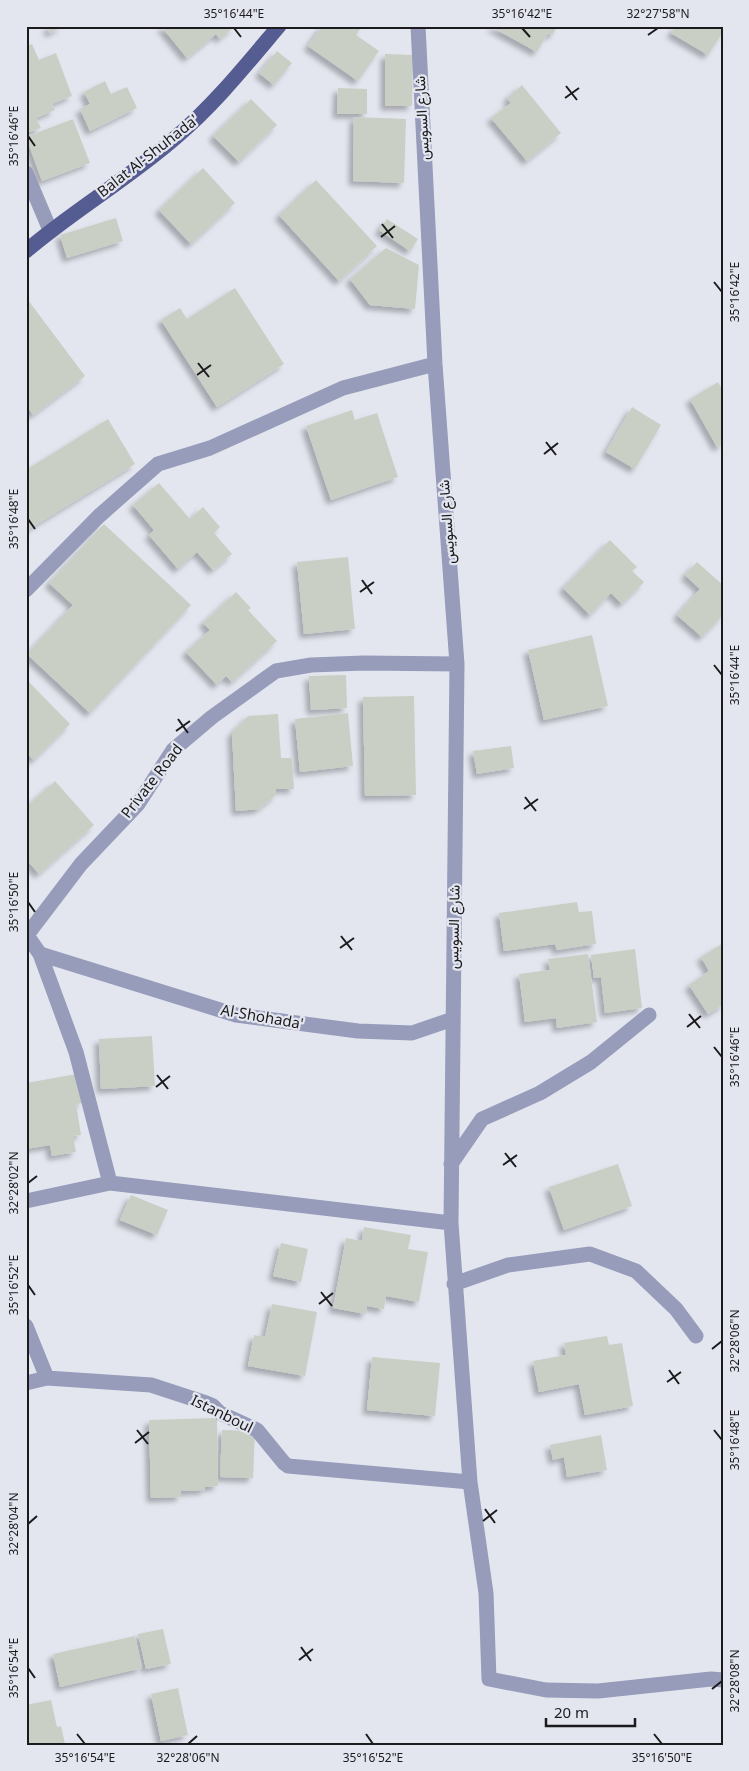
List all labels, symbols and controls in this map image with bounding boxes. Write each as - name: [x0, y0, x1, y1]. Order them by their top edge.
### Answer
- text: 35°16'44"E: [204, 5, 264, 22]
- text: 35°16'42"E: [492, 5, 552, 22]
- text: 32°27'58"N: [626, 5, 690, 22]
- street label: شارع السويس: [409, 75, 435, 161]
- text: 35°16'46"E: [5, 106, 22, 166]
- street label: Balat Al-Shuhada': [93, 109, 202, 201]
- text: 35°16'42"E: [726, 262, 743, 322]
- street label: شارع السويس: [433, 479, 461, 565]
- text: 35°16'48"E: [5, 489, 22, 549]
- text: 35°16'44"E: [726, 645, 743, 705]
- street label: Private Road: [116, 739, 186, 822]
- text: 35°16'50"E: [5, 872, 22, 932]
- street label: شارع السويس: [442, 884, 466, 969]
- street label: Al-Shohada': [219, 999, 305, 1033]
- text: 35°16'46"E: [726, 1027, 743, 1087]
- text: 32°28'02"N: [5, 1151, 22, 1215]
- text: 35°16'52"E: [5, 1255, 22, 1315]
- text: 32°28'06"N: [726, 1309, 743, 1373]
- street label: Istanboul: [188, 1389, 257, 1437]
- text: 35°16'48"E: [726, 1410, 743, 1470]
- text: 32°28'04"N: [5, 1492, 22, 1556]
- text: 35°16'54"E: [5, 1638, 22, 1698]
- text: 32°28'08"N: [726, 1649, 743, 1713]
- scale bar: [546, 1696, 635, 1728]
- text: 20 m: [554, 1702, 589, 1722]
- text: 35°16'54"E: [55, 1749, 115, 1766]
- text: 32°28'06"N: [156, 1749, 220, 1766]
- text: 35°16'52"E: [343, 1749, 403, 1766]
- text: 35°16'50"E: [632, 1749, 692, 1766]

